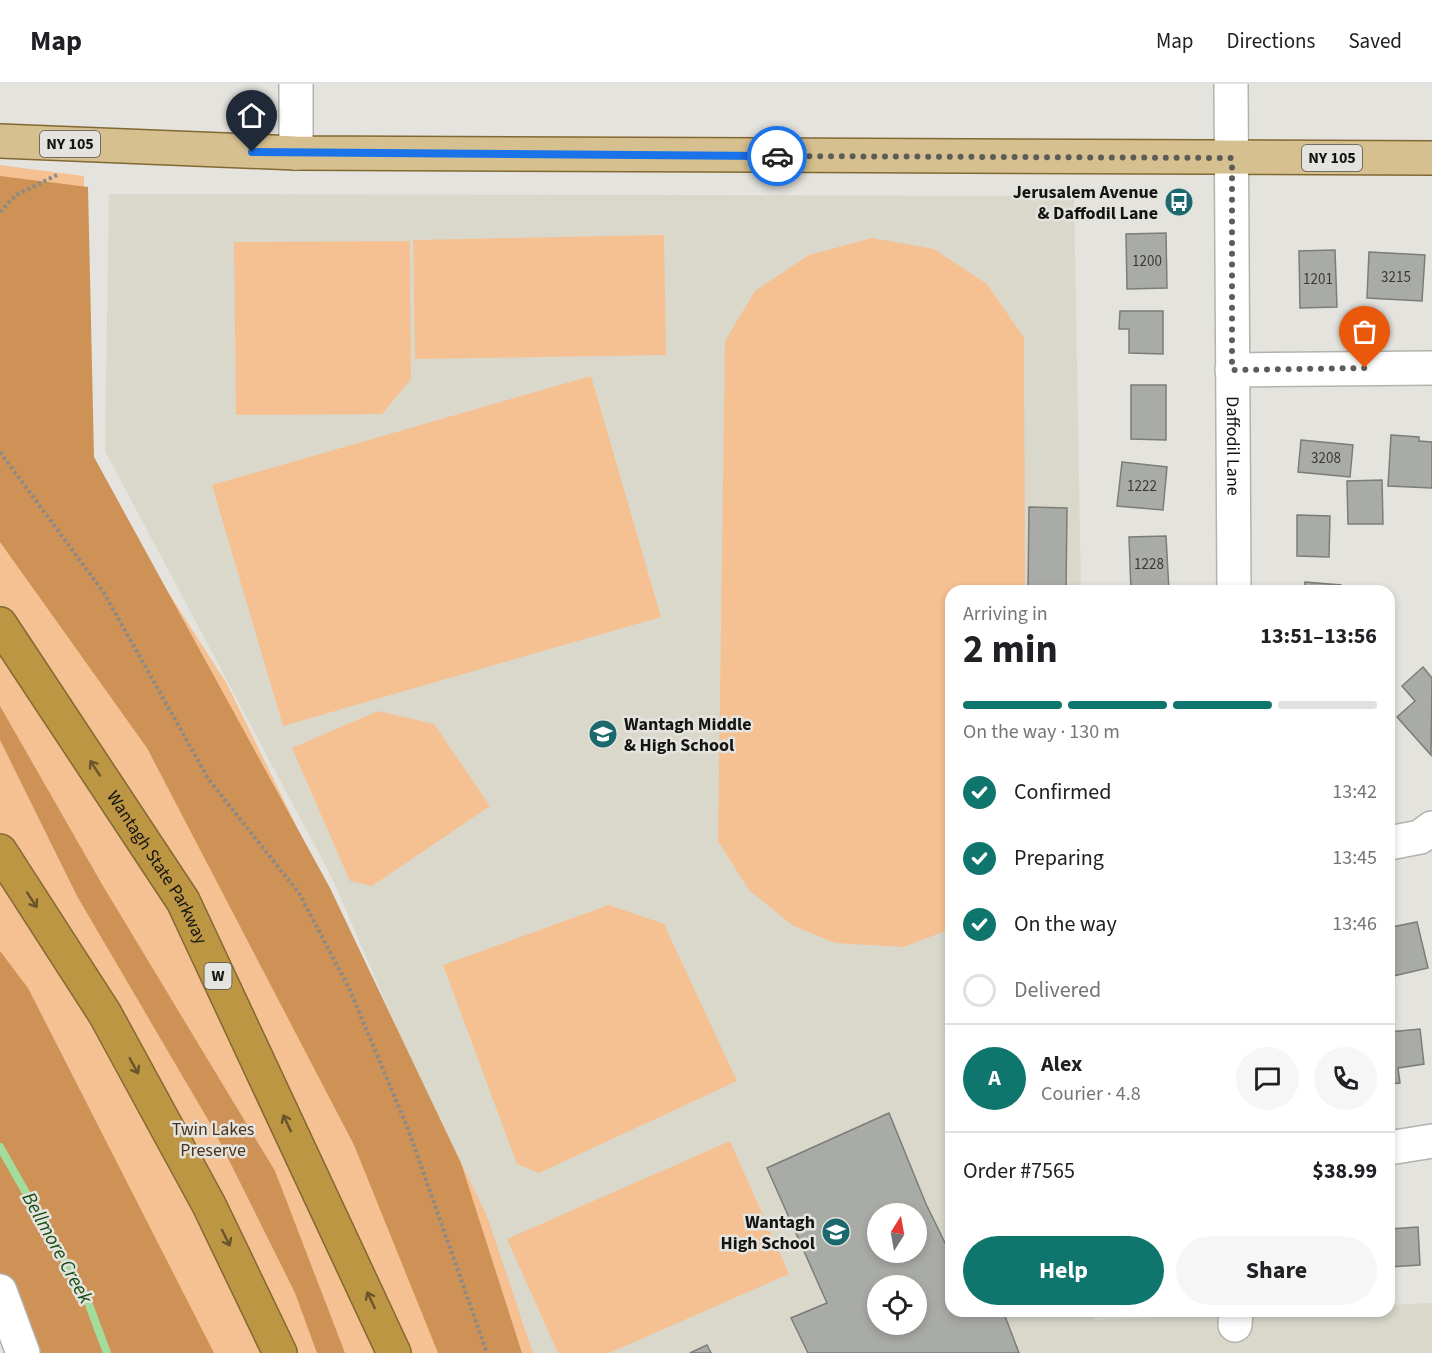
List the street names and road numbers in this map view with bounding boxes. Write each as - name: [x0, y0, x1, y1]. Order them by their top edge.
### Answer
- road number: NY 105: [40, 131, 100, 157]
- road number: NY 105: [1302, 145, 1362, 171]
- street label: Daffodil Lane: [1220, 396, 1246, 496]
- street label: Wantagh State Parkway: [101, 786, 214, 949]
- road number: W: [204, 963, 232, 989]

